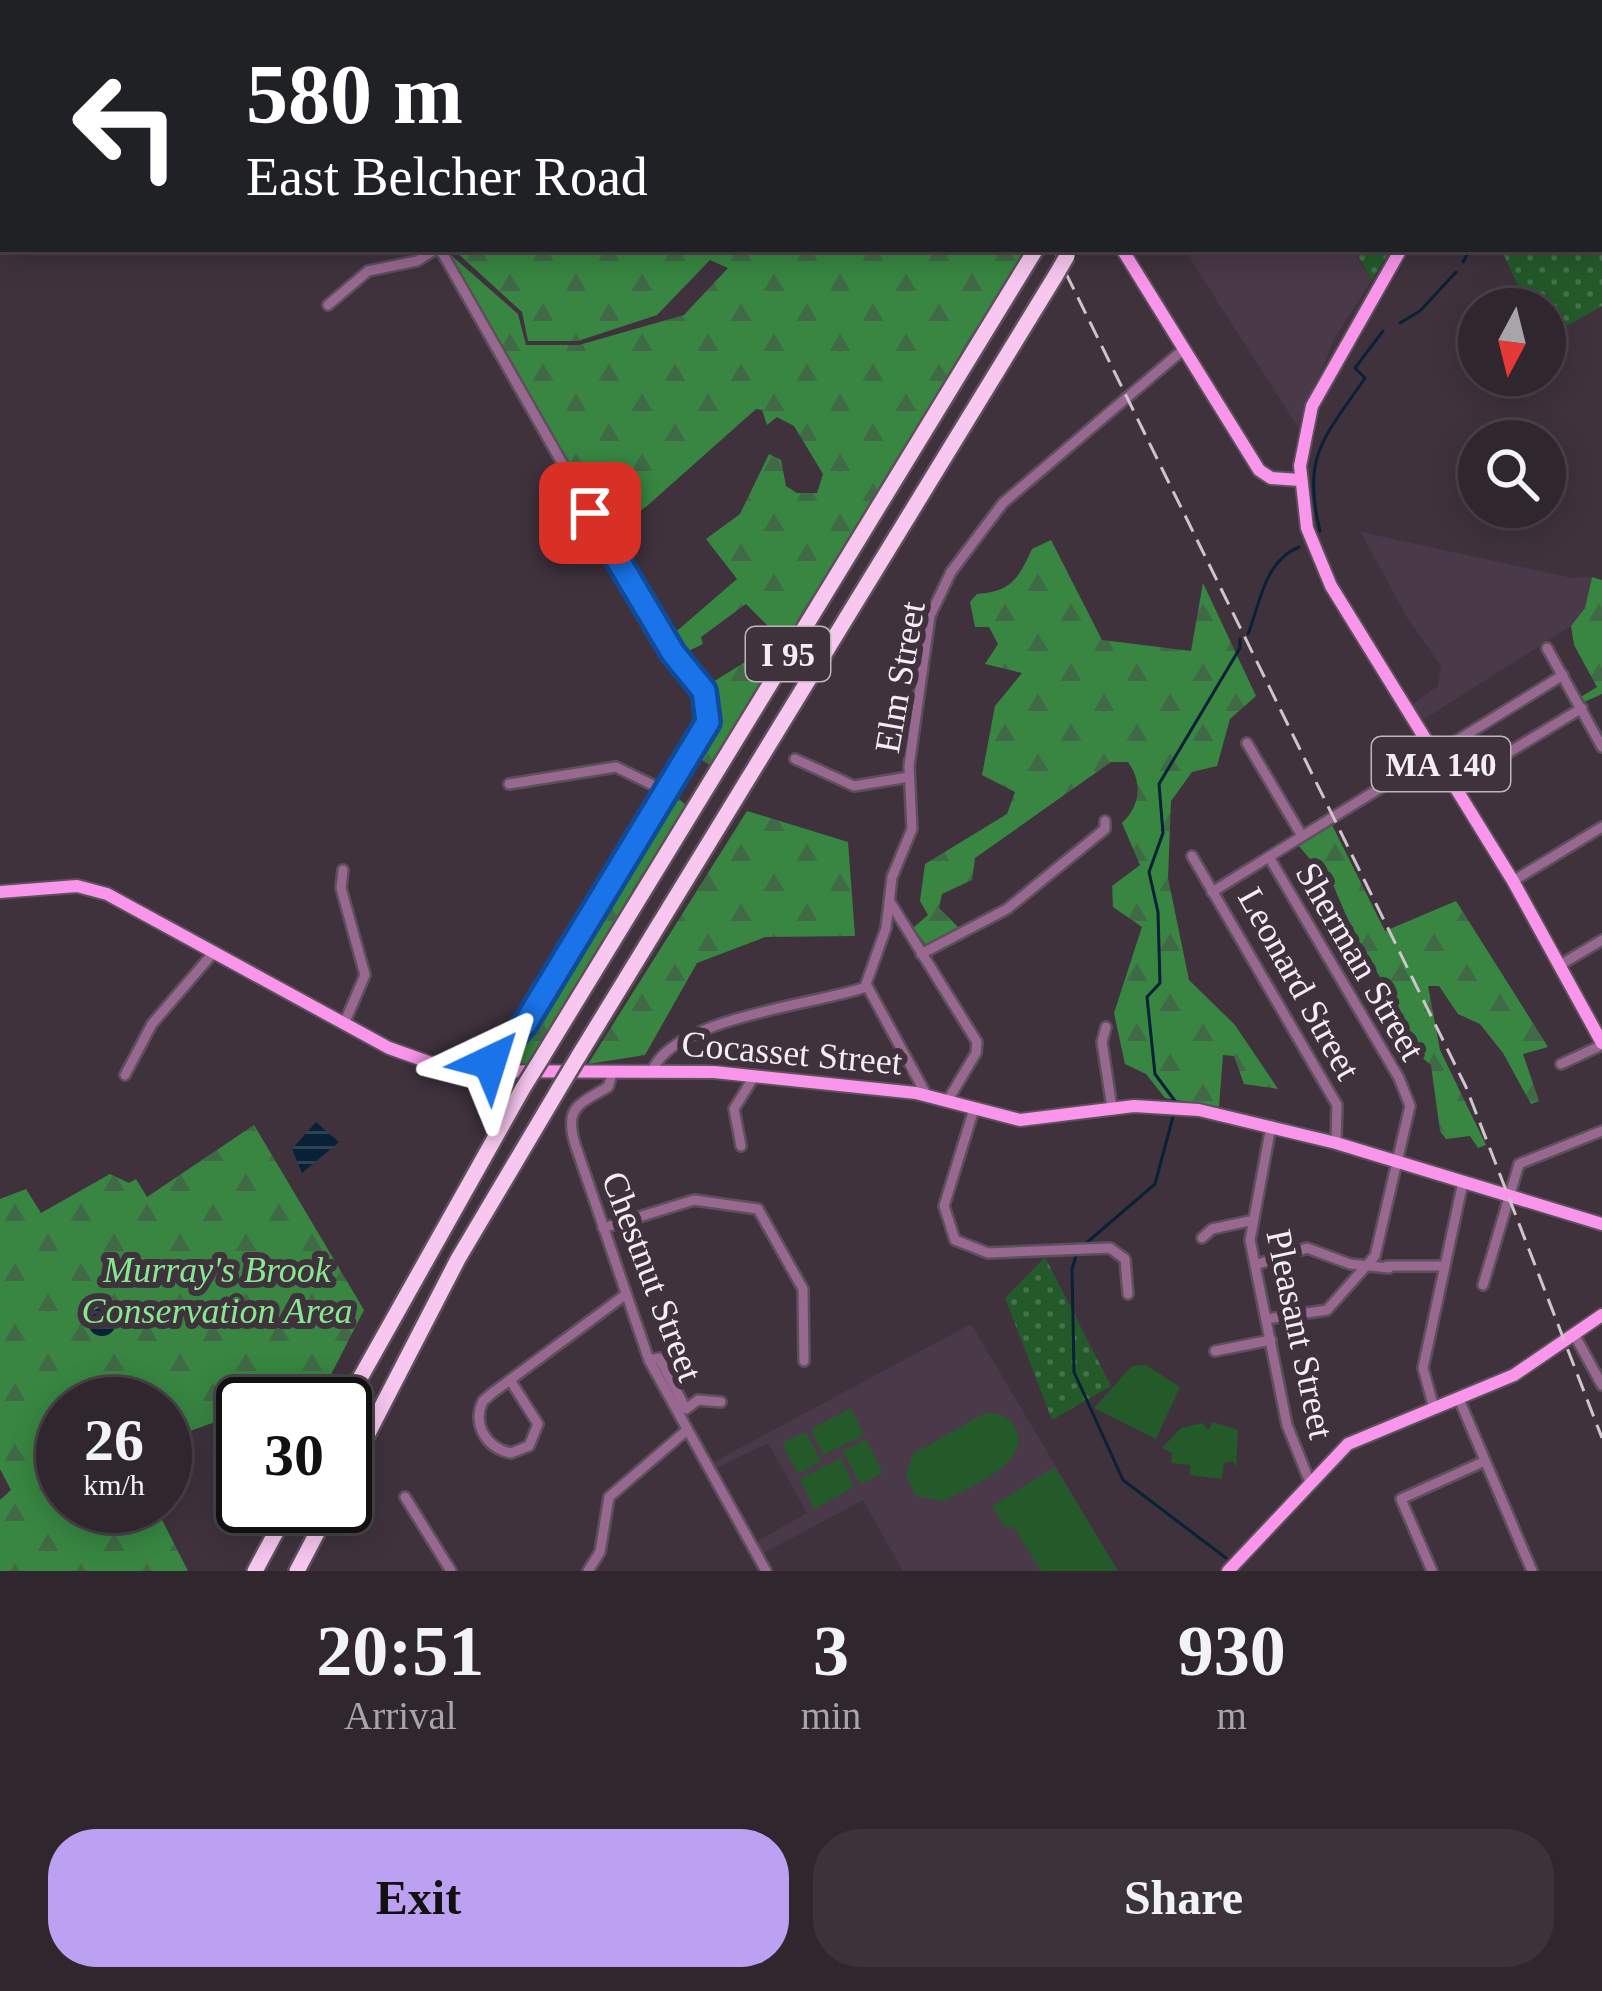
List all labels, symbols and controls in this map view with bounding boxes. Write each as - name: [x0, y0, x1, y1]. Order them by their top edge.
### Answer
- icon: left: [48, 48, 204, 204]
- text: 580 m: [246, 48, 463, 141]
- text: East Belcher Road: [246, 147, 648, 207]
- north arrow: [1458, 288, 1566, 396]
- map controls: [1458, 288, 1566, 528]
- button: search: [1458, 420, 1566, 528]
- pin: [539, 462, 641, 564]
- icon: arrive: [557, 480, 623, 546]
- street label: Elm Street: [867, 598, 933, 756]
- road number: I 95: [746, 627, 830, 681]
- road number: MA 140: [1372, 737, 1510, 791]
- street label: Sherman Street: [1288, 856, 1433, 1067]
- street label: Leonard Street: [1230, 881, 1368, 1086]
- position arrow: [427, 999, 553, 1125]
- street label: Cocasset Street: [680, 1023, 904, 1083]
- street label: Chestnut Street: [594, 1166, 710, 1387]
- street label: Pleasant Street: [1258, 1226, 1342, 1443]
- park label: Murray's Brook Conservation Area: [82, 1250, 352, 1331]
- speed limit sign: 30: [216, 1377, 372, 1533]
- text: 26: [84, 1407, 144, 1473]
- text: km/h: [83, 1468, 145, 1501]
- text: 20:51: [316, 1611, 484, 1691]
- text: 3: [813, 1611, 849, 1691]
- text: 930: [1178, 1611, 1286, 1691]
- text: Arrival: [344, 1694, 457, 1737]
- text: min: [801, 1694, 861, 1737]
- text: m: [1216, 1694, 1247, 1737]
- button: Exit: [48, 1829, 789, 1967]
- button: Share: [813, 1829, 1554, 1967]

